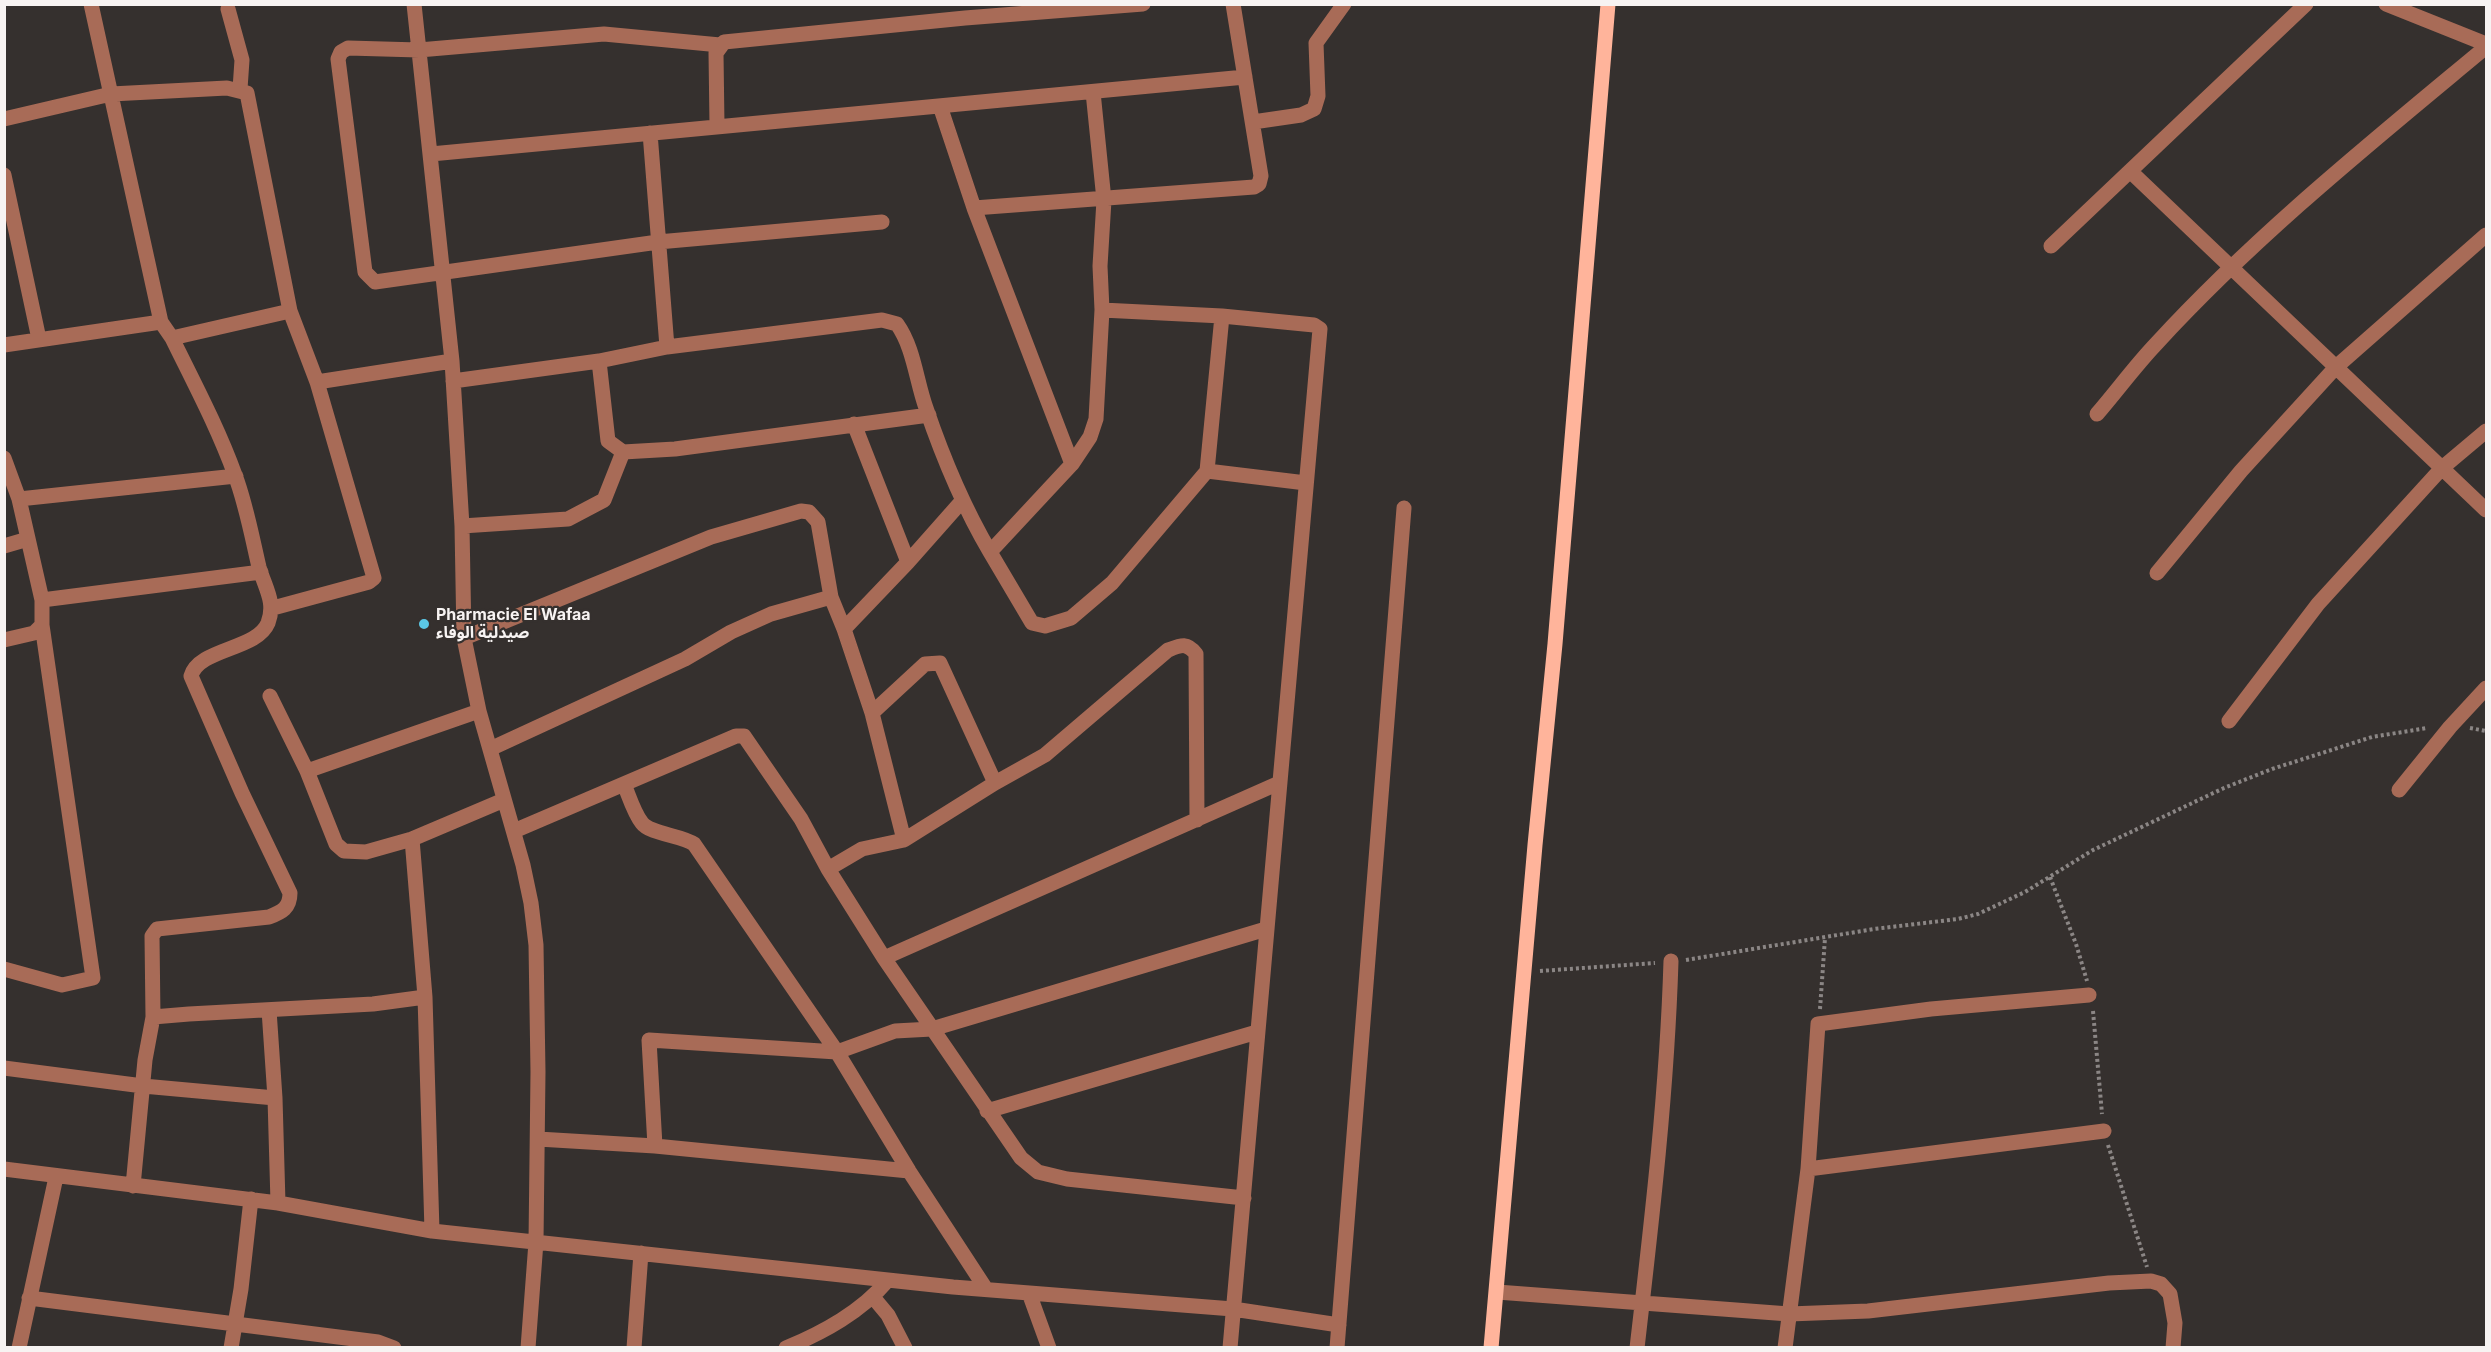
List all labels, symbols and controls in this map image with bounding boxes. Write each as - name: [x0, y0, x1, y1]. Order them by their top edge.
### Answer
- place label: Pharmacie El Wafaa صيدلية الوفاء: [436, 605, 591, 643]
- marker: Pharmacie El Wafaa صيدلية الوفاء: [417, 617, 431, 631]

